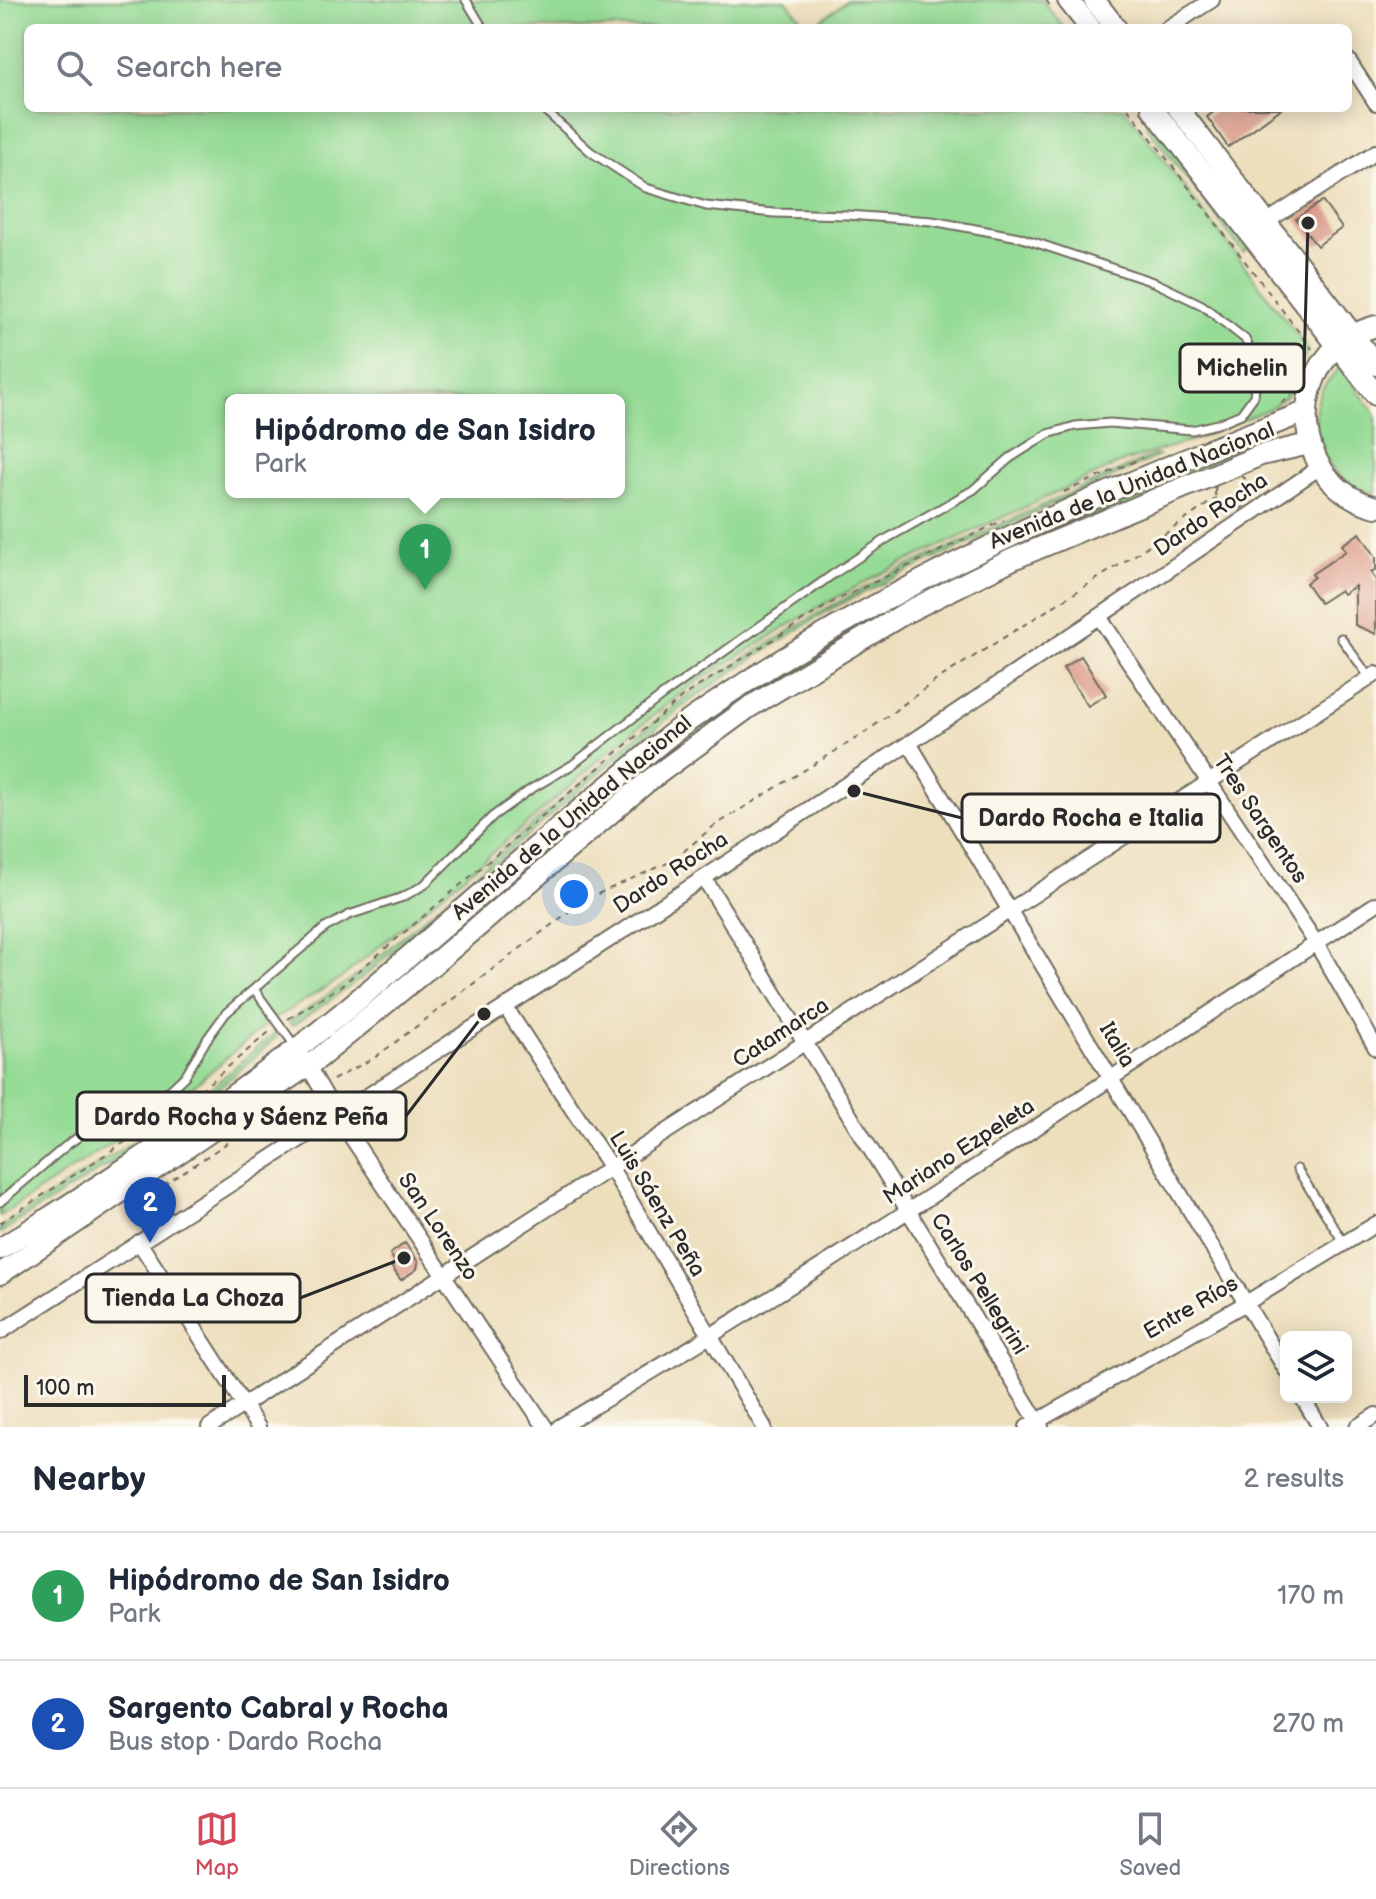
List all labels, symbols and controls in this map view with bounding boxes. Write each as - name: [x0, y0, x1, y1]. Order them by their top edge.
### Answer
- search box: [24, 24, 1352, 112]
- icon: search: [52, 46, 96, 90]
- text: Search here: [116, 50, 282, 86]
- callout: Michelin: [1180, 344, 1304, 392]
- text: Michelin: [1196, 354, 1288, 383]
- popup: [225, 394, 625, 498]
- text: Hipódromo de San Isidro: [254, 413, 596, 449]
- street label: Avenida de la Unidad Nacional: [986, 416, 1278, 556]
- text: Park: [254, 449, 306, 480]
- street label: Dardo Rocha: [1149, 467, 1273, 563]
- pin: 1: [399, 524, 451, 590]
- street label: Avenida de la Unidad Nacional: [447, 710, 697, 926]
- street label: Tres Sargentos: [1207, 749, 1313, 889]
- callout: Dardo Rocha e Italia: [962, 794, 1220, 842]
- text: Dardo Rocha e Italia: [978, 804, 1204, 833]
- street label: Dardo Rocha: [609, 826, 733, 920]
- your location: [554, 874, 594, 914]
- street label: Catamarca: [728, 992, 834, 1074]
- street label: Italia: [1093, 1018, 1141, 1072]
- callout: Dardo Rocha y Sáenz Peña: [77, 1092, 406, 1140]
- street label: Mariano Ezpeleta: [878, 1093, 1040, 1211]
- text: Dardo Rocha y Sáenz Peña: [93, 1103, 389, 1132]
- street label: Luis Sáenz Peña: [603, 1126, 711, 1282]
- street label: San Lorenzo: [392, 1168, 484, 1286]
- pin: 2: [124, 1177, 176, 1243]
- street label: Carlos Pellegrini: [925, 1208, 1033, 1360]
- street label: Entre Ríos: [1139, 1270, 1243, 1346]
- callout: Tienda La Choza: [86, 1274, 300, 1322]
- text: Tienda La Choza: [102, 1284, 284, 1313]
- map controls: [1280, 1331, 1352, 1403]
- button: layers: [1280, 1331, 1352, 1403]
- scale bar: [24, 1371, 226, 1407]
- text: 100 m: [36, 1375, 95, 1402]
- text: Nearby: [32, 1459, 146, 1500]
- text: 2 results: [1244, 1464, 1344, 1495]
- text: Hipódromo de San Isidro: [108, 1563, 450, 1599]
- text: 1: [53, 1581, 63, 1612]
- text: 170 m: [1277, 1581, 1344, 1612]
- text: Park: [108, 1599, 160, 1630]
- text: Sargento Cabral y Rocha: [108, 1691, 449, 1727]
- text: 2: [50, 1709, 66, 1740]
- text: 270 m: [1272, 1709, 1344, 1740]
- text: Bus stop · Dardo Rocha: [108, 1727, 382, 1758]
- tab: Map: [195, 1807, 239, 1882]
- tab: Directions: [629, 1807, 730, 1882]
- tab: Saved: [1119, 1807, 1181, 1882]

